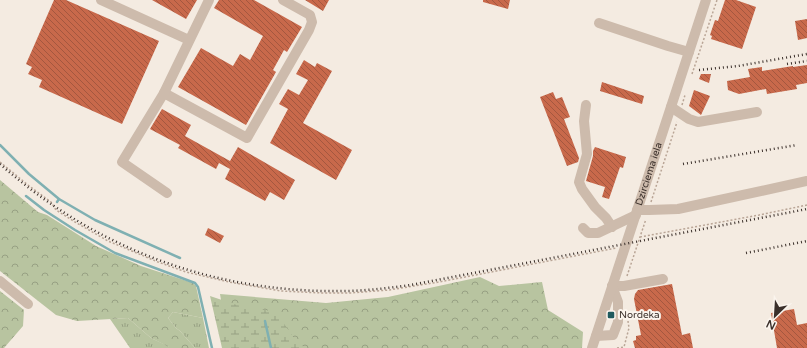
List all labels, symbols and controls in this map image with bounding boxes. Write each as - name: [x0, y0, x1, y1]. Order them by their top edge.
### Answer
- street label: Dzirciema iela: [633, 141, 665, 207]
- north arrow: [755, 296, 795, 336]
- place label: Nordeka: [619, 309, 660, 321]
- marker: Nordeka: [606, 310, 616, 320]
- text: N: [764, 317, 778, 332]

